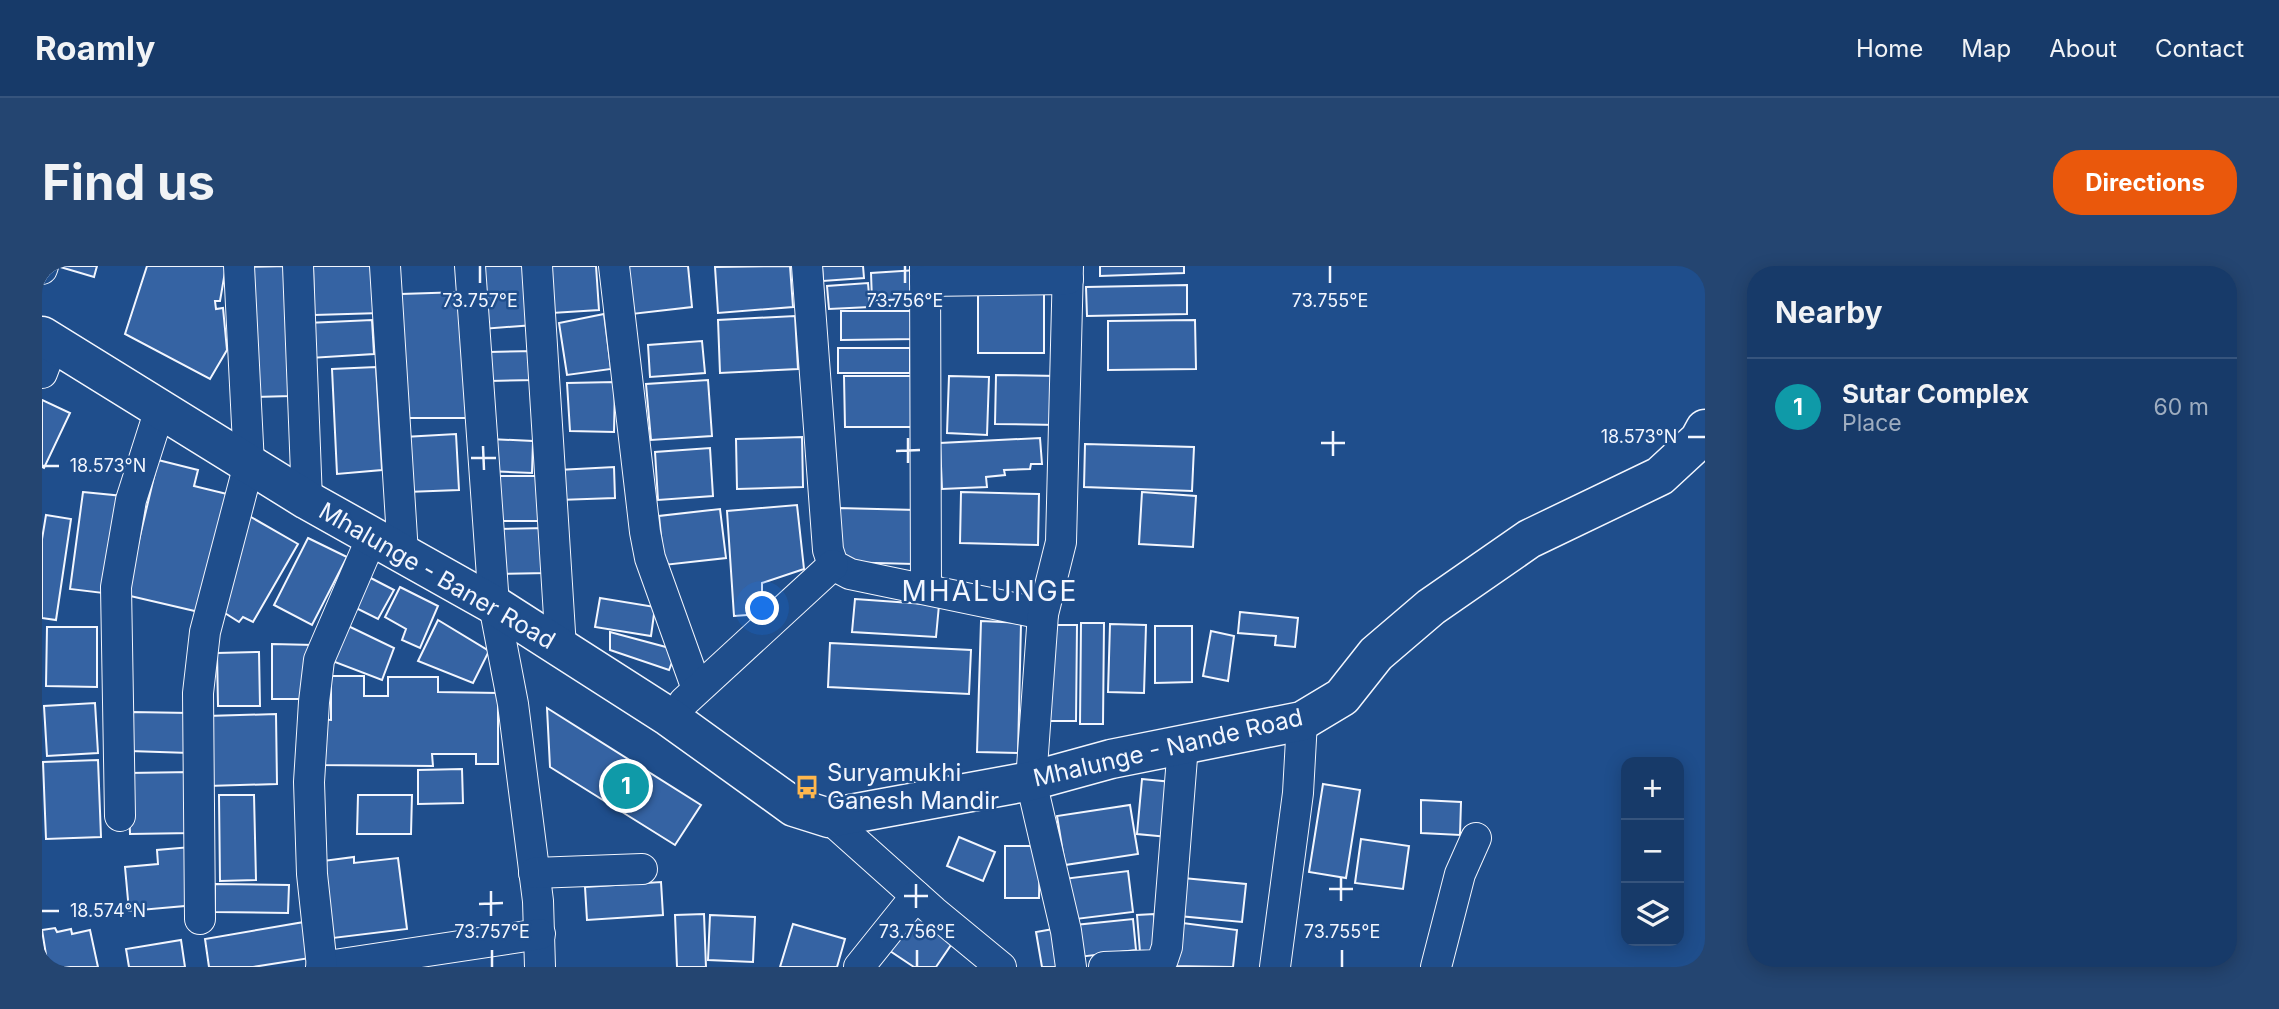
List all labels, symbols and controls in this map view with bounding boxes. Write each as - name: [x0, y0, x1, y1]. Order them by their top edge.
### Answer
- text: Roamly: [35, 28, 155, 68]
- text: Home: [1856, 34, 1923, 63]
- text: Map: [1961, 34, 2011, 63]
- text: About: [2049, 34, 2117, 63]
- text: Contact: [2155, 34, 2244, 63]
- button: Directions: [2053, 150, 2237, 215]
- text: Find us: [42, 153, 215, 212]
- text: 73.757°E: [442, 290, 518, 311]
- text: 73.756°E: [867, 290, 943, 311]
- text: 73.755°E: [1292, 290, 1368, 311]
- text: Nearby: [1775, 294, 1883, 330]
- text: Sutar Complex: [1842, 378, 2029, 409]
- text: 1: [1793, 393, 1803, 421]
- text: 60 m: [2154, 393, 2209, 421]
- text: Place: [1842, 409, 1902, 437]
- text: 18.573°N: [1601, 426, 1677, 447]
- text: 18.573°N: [70, 455, 146, 476]
- street label: Mhalunge - Baner Road: [314, 496, 560, 655]
- district label: MHALUNGE: [902, 574, 1078, 608]
- your location: [745, 591, 779, 625]
- street label: Mhalunge - Nande Road: [1030, 702, 1306, 793]
- map controls: [1621, 757, 1684, 946]
- button: +: [1621, 757, 1684, 820]
- place label: Suryamukhi Ganesh Mandir: [827, 758, 999, 815]
- pin: 1: [603, 760, 649, 812]
- bus stop icon: Suryamukhi Ganesh Mandir: [793, 773, 821, 801]
- button: −: [1621, 820, 1684, 883]
- button: layers: [1621, 883, 1684, 946]
- text: 18.574°N: [70, 900, 146, 921]
- text: 73.757°E: [454, 921, 530, 942]
- text: 73.756°E: [879, 921, 955, 942]
- text: 73.755°E: [1304, 921, 1380, 942]

